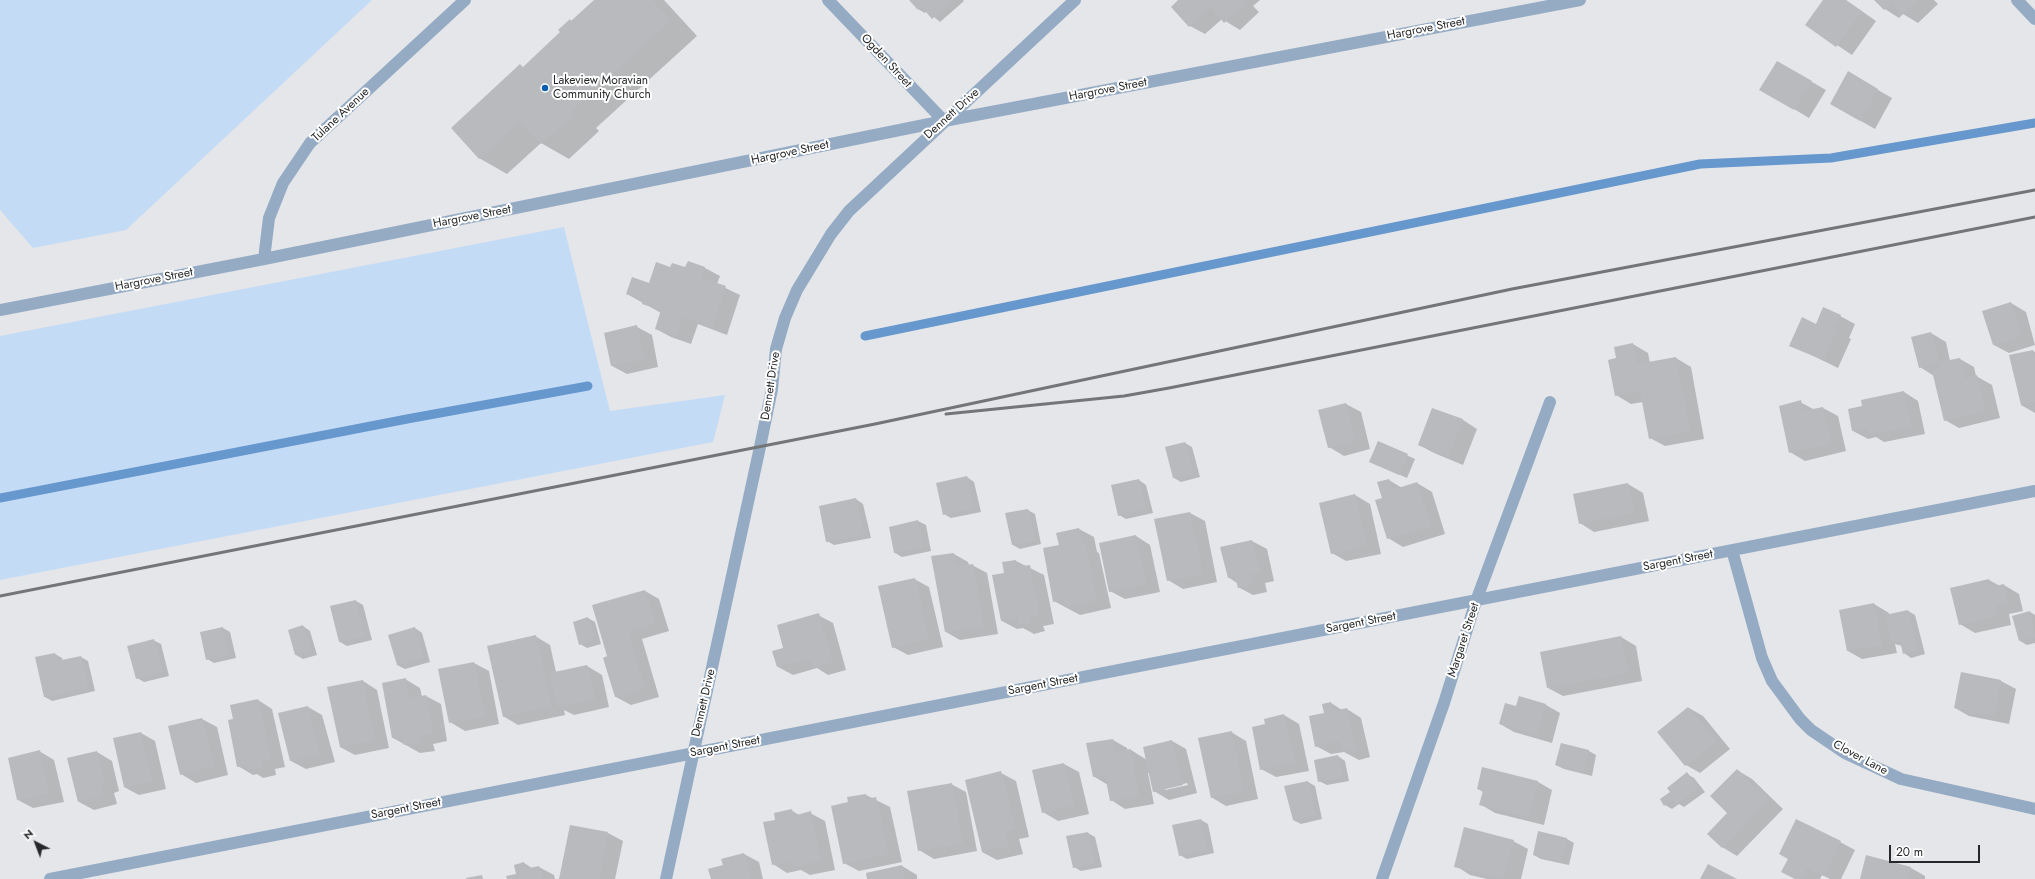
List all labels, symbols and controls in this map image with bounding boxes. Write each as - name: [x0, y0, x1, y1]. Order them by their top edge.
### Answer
- street label: Hargrove Street: [1386, 14, 1466, 44]
- street label: Ogden Street: [858, 31, 914, 91]
- place label: Lakeview Moravian Community Church: [553, 74, 651, 102]
- street label: Hargrove Street: [1068, 75, 1148, 105]
- marker: Lakeview Moravian Community Church: [540, 83, 550, 93]
- street label: Tulane Avenue: [309, 85, 373, 145]
- street label: Dennett Drive: [921, 86, 983, 142]
- street label: Hargrove Street: [750, 138, 830, 168]
- street label: Hargrove Street: [432, 202, 512, 232]
- street label: Hargrove Street: [114, 265, 194, 295]
- street label: Dennett Drive: [758, 351, 784, 421]
- street label: Sargent Street: [1642, 547, 1714, 575]
- street label: Margaret Street: [1445, 601, 1483, 679]
- street label: Sargent Street: [1325, 609, 1397, 637]
- street label: Dennett Drive: [689, 668, 719, 738]
- street label: Sargent Street: [1007, 671, 1079, 699]
- street label: Sargent Street: [689, 733, 761, 761]
- street label: Clover Lane: [1830, 738, 1890, 778]
- street label: Sargent Street: [370, 795, 442, 823]
- north arrow: [16, 823, 56, 863]
- text: N: [19, 825, 37, 843]
- scale bar: [1891, 837, 1982, 863]
- text: 20 m: [1896, 843, 1923, 861]

